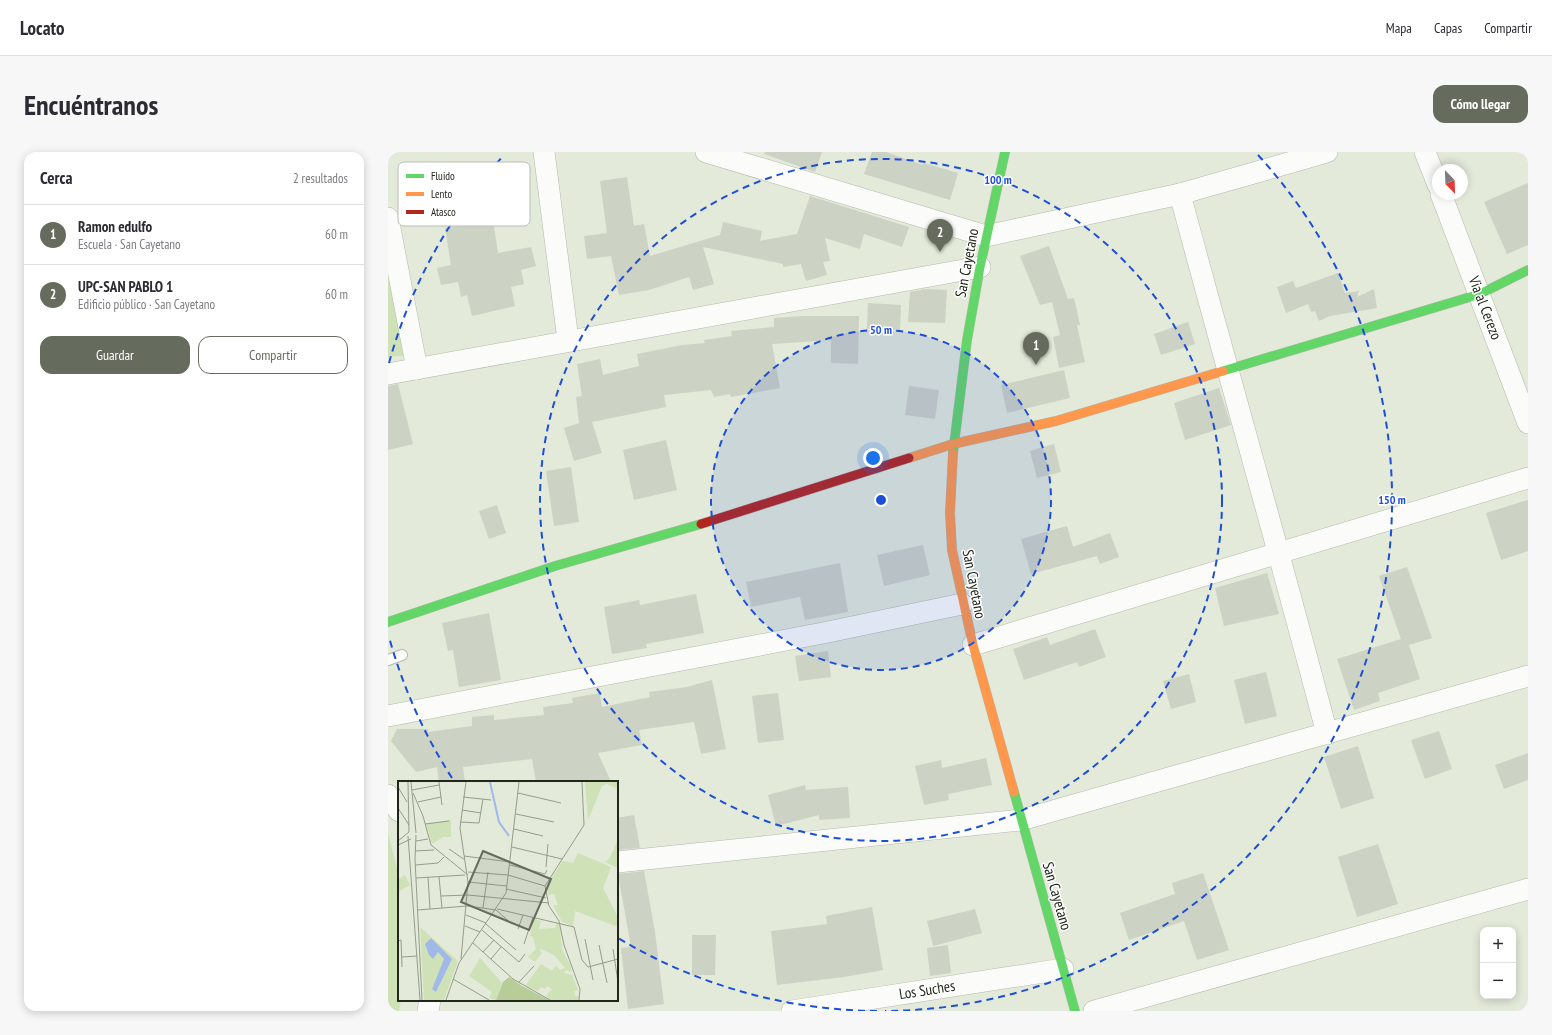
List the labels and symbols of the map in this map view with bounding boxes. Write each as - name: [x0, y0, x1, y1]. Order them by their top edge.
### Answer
- legend: [398, 162, 530, 226]
- north arrow: [1432, 164, 1468, 200]
- text: Fluido: [431, 169, 455, 183]
- text: 100 m: [984, 172, 1012, 187]
- text: Lento: [431, 187, 452, 201]
- text: Atasco: [431, 205, 456, 219]
- pin: 2: [927, 219, 953, 252]
- street label: San Cayetano: [951, 227, 983, 299]
- street label: Via al Cerezo: [1464, 272, 1506, 342]
- text: 50 m: [870, 322, 892, 337]
- pin: 1: [1023, 332, 1049, 365]
- your location: [863, 448, 883, 468]
- text: 150 m: [1378, 492, 1406, 507]
- centre of rings: [874, 493, 888, 507]
- street label: San Cayetano: [958, 548, 990, 620]
- inset map: [398, 781, 618, 1001]
- street label: San Cayetano: [1039, 860, 1076, 932]
- street label: Los Suches: [898, 976, 956, 1003]

